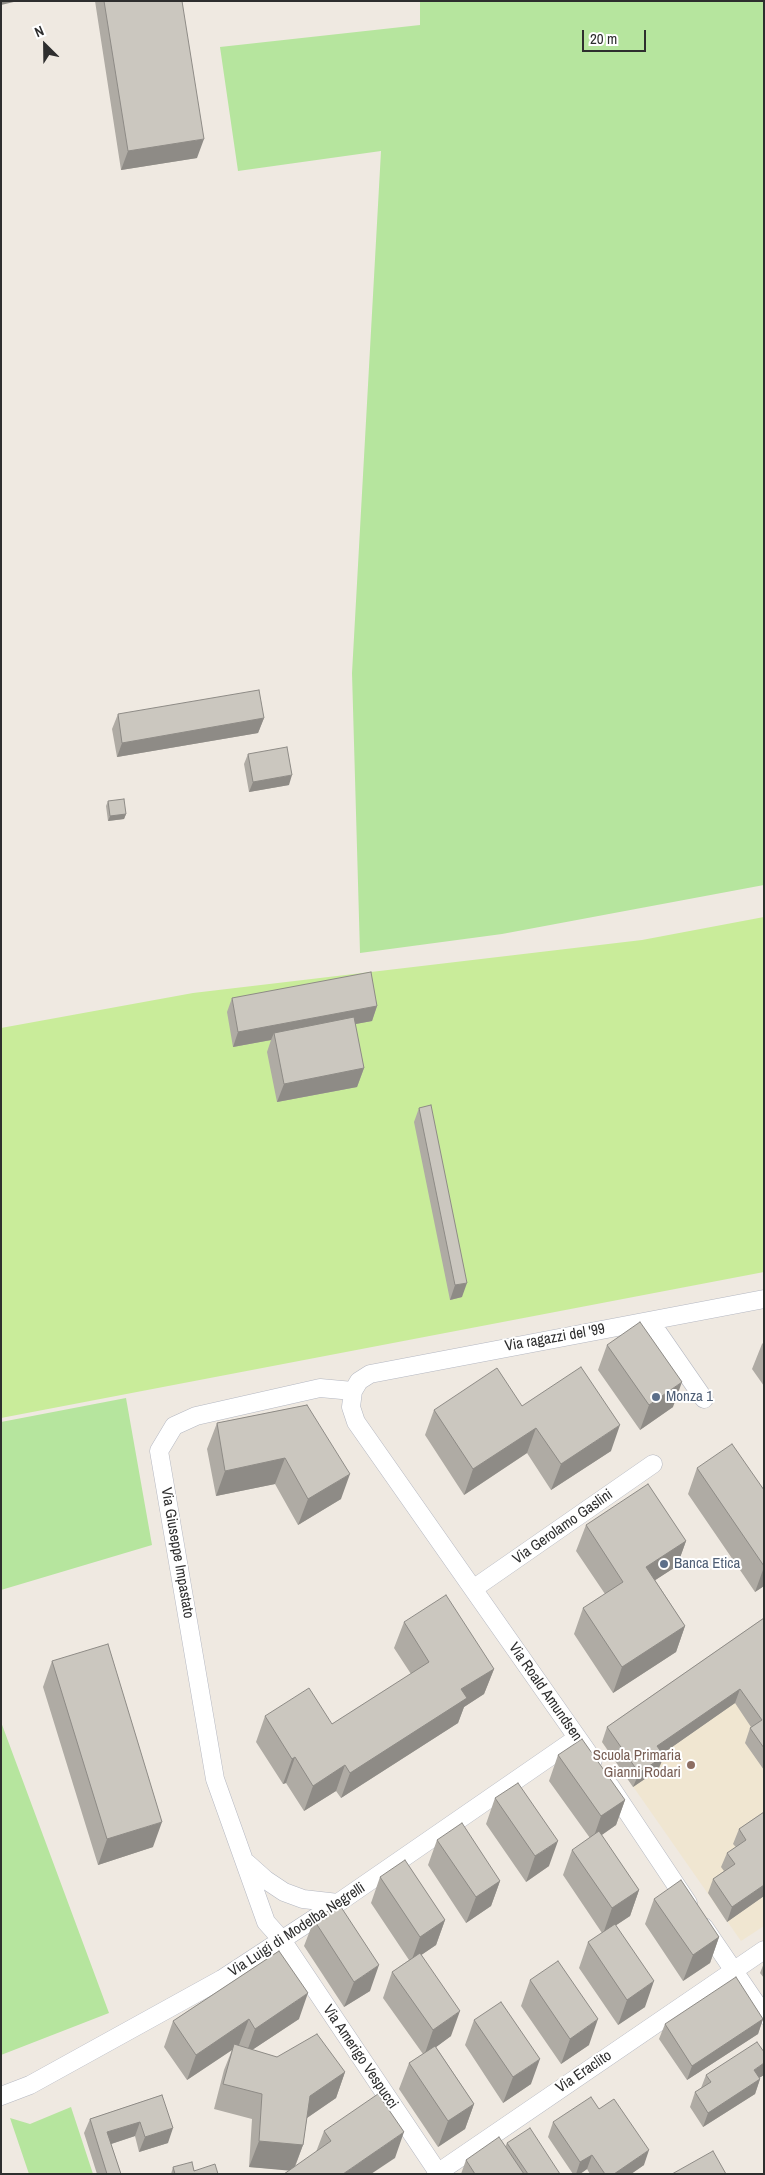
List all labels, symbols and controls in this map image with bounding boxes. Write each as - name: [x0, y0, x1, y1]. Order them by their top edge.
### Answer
- north arrow: [20, 20, 70, 70]
- scale bar: [585, 20, 649, 52]
- text: N: [32, 21, 46, 41]
- text: 20 m: [590, 28, 617, 49]
- street label: Via ragazzi del '99: [504, 1320, 606, 1356]
- place label: Monza 1: [666, 1388, 713, 1406]
- marker: Monza 1: [650, 1391, 662, 1403]
- street label: Via Giuseppe Impastato: [157, 1486, 197, 1620]
- street label: Via Gerolamo Gaslini: [509, 1486, 617, 1568]
- place label: Banca Etica: [674, 1555, 740, 1573]
- marker: Banca Etica: [658, 1558, 670, 1570]
- street label: Via Roald Amundsen: [504, 1639, 586, 1745]
- place label: Scuola Primaria Gianni Rodari: [593, 1747, 681, 1782]
- marker: Scuola Primaria Gianni Rodari: [685, 1759, 697, 1771]
- street label: Via Luigi di Modelba Negrelli: [225, 1879, 369, 1981]
- street label: Via Amerigo Vespucci: [319, 2002, 401, 2112]
- street label: Via Eraclito: [553, 2047, 615, 2097]

